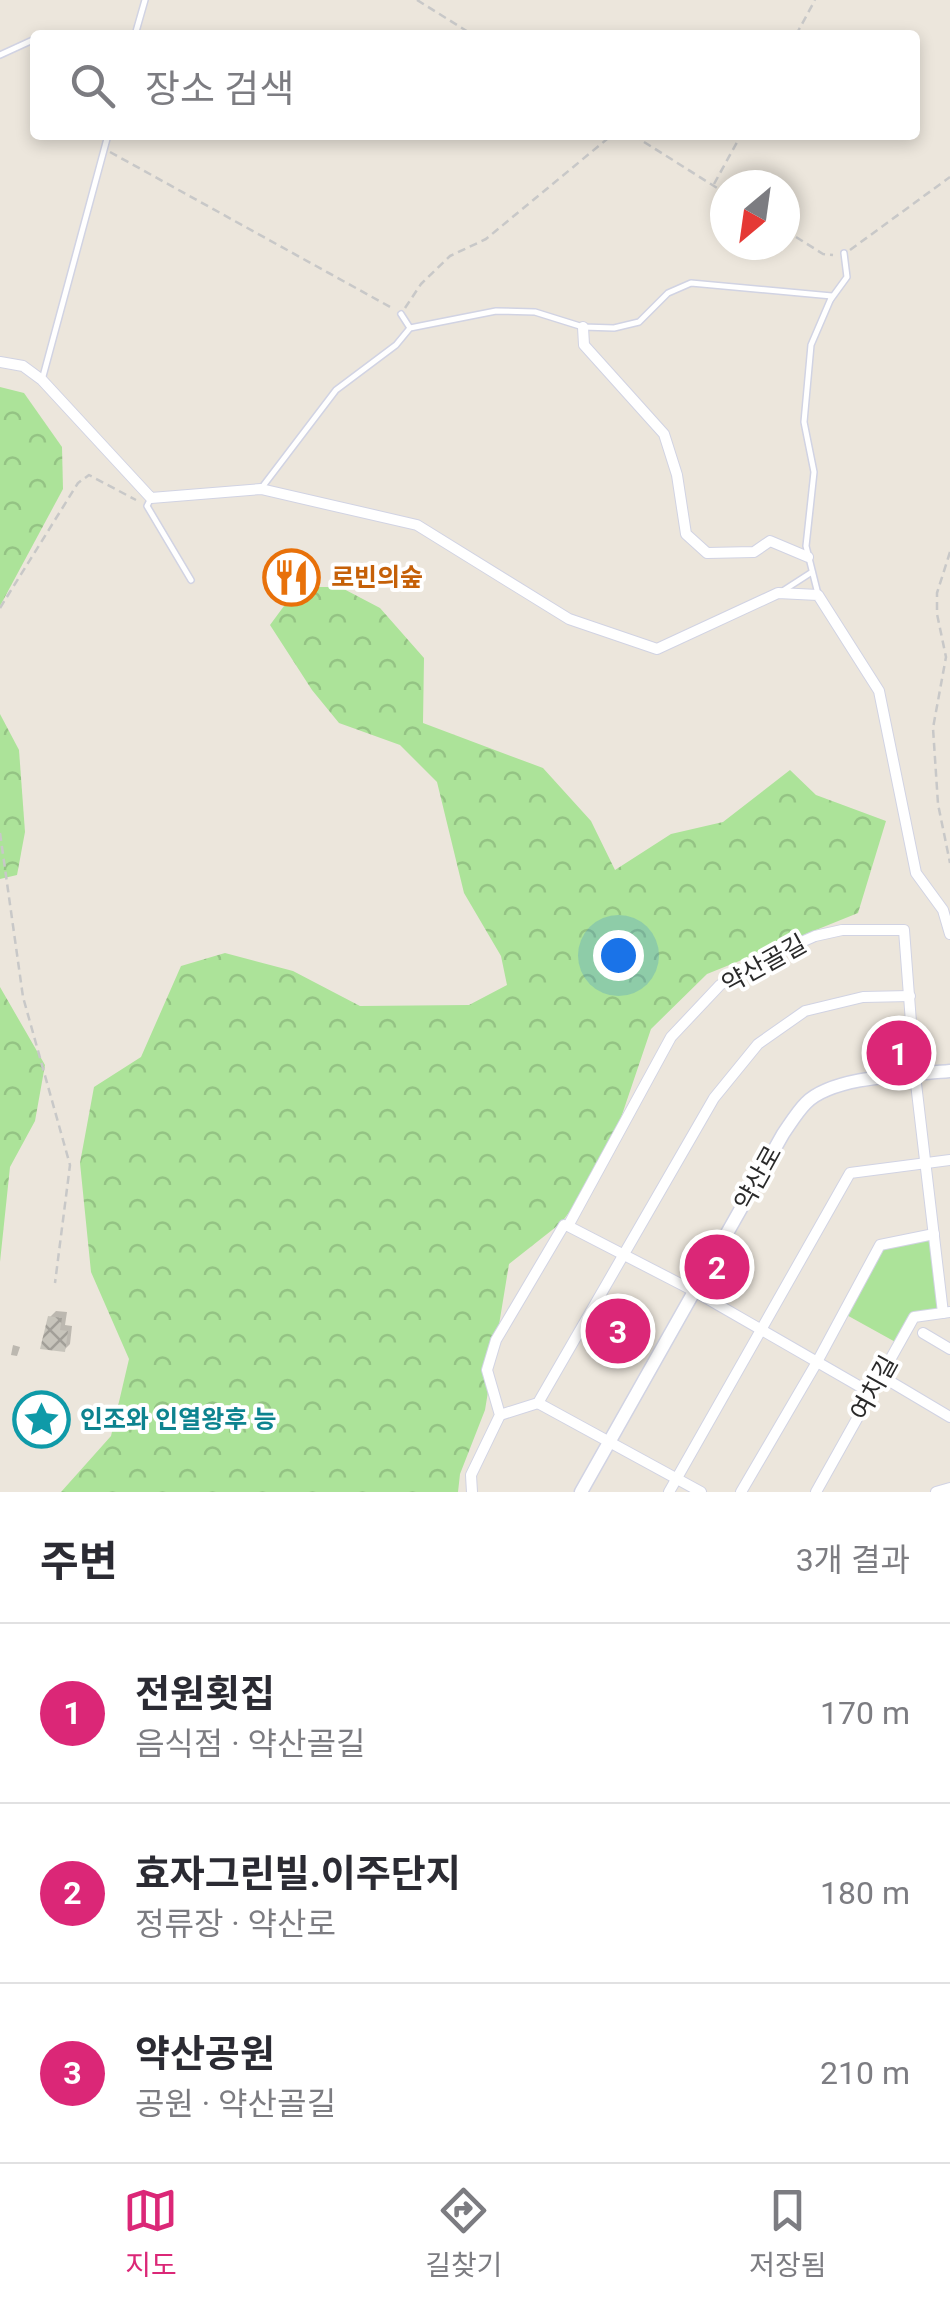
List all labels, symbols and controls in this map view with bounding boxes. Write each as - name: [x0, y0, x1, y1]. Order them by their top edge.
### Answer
- search box: [30, 30, 920, 140]
- icon: search: [65, 58, 120, 113]
- text: 장소 검색: [145, 67, 294, 111]
- north arrow: [710, 170, 800, 260]
- restaurant icon: 로빈의숲: [262, 547, 322, 607]
- place label: 로빈의숲: [331, 563, 423, 592]
- street label: 약산골길: [717, 929, 811, 999]
- your location: [593, 930, 644, 981]
- pin: 1: [866, 1016, 932, 1090]
- street label: 약산로: [729, 1141, 787, 1215]
- pin: 2: [684, 1230, 750, 1304]
- pin: 3: [586, 1294, 650, 1368]
- street label: 여치길: [845, 1351, 903, 1425]
- place icon: 인조와 인열왕후 능: [11, 1389, 71, 1449]
- place label: 인조와 인열왕후 능: [80, 1405, 276, 1434]
- text: 주변: [40, 1537, 117, 1586]
- text: 3개 결과: [796, 1541, 910, 1579]
- text: 전원횟집: [135, 1672, 275, 1716]
- text: 1: [63, 1694, 82, 1732]
- text: 170 m: [820, 1694, 910, 1732]
- text: 음식점 · 약산골길: [135, 1725, 365, 1763]
- text: 효자그린빌.이주단지: [135, 1852, 461, 1896]
- text: 2: [63, 1874, 82, 1912]
- text: 180 m: [820, 1874, 910, 1912]
- text: 정류장 · 약산로: [135, 1905, 336, 1943]
- text: 약산공원: [135, 2032, 275, 2076]
- text: 3: [63, 2054, 82, 2092]
- text: 210 m: [820, 2054, 910, 2092]
- text: 공원 · 약산골길: [135, 2085, 336, 2123]
- tab: 지도: [123, 2183, 178, 2283]
- tab: 길찾기: [425, 2183, 503, 2283]
- tab: 저장됨: [749, 2183, 827, 2283]

